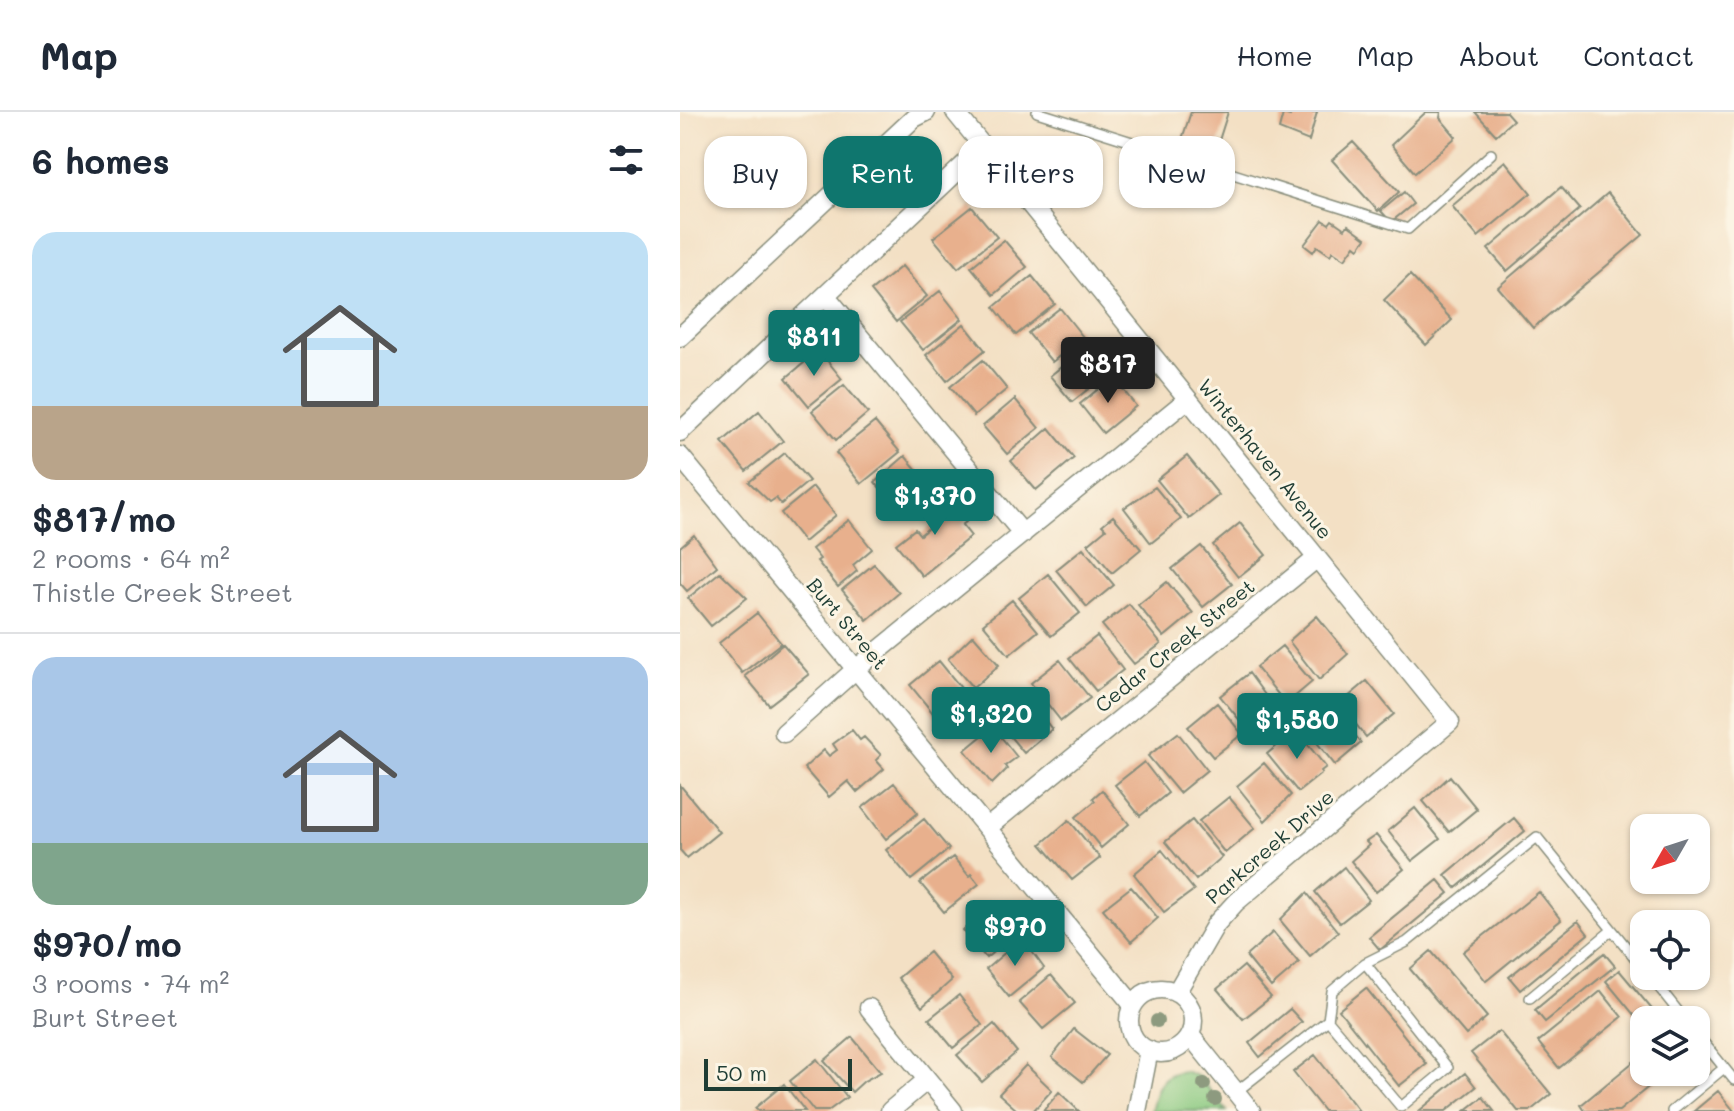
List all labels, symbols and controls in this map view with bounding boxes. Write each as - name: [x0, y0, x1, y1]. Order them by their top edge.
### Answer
- text: Map: [40, 30, 118, 80]
- text: Home: [1237, 37, 1313, 73]
- text: Map: [1357, 37, 1414, 73]
- text: About: [1458, 37, 1539, 73]
- text: Contact: [1583, 37, 1694, 73]
- chip: Buy: [704, 136, 807, 208]
- chip: Rent: [823, 136, 942, 208]
- chip: Filters: [958, 136, 1103, 208]
- chip: New: [1119, 136, 1235, 208]
- text: 6 homes: [32, 138, 170, 183]
- icon: filters: [604, 138, 648, 182]
- icon: home: [268, 284, 412, 428]
- pin: $811: [767, 310, 861, 378]
- text: $811: [786, 319, 842, 353]
- pin: $817: [1061, 337, 1155, 405]
- text: $817: [1079, 346, 1137, 380]
- street label: Winterhaven Avenue: [1193, 373, 1339, 544]
- pin: $1,370: [870, 469, 1000, 537]
- text: $1,370: [894, 478, 976, 512]
- text: $817/mo: [32, 496, 176, 541]
- text: 2 rooms · 64 m²: [32, 541, 230, 575]
- street label: Burt Street: [802, 572, 894, 675]
- street label: Cedar Creek Street: [1089, 573, 1259, 718]
- text: Thistle Creek Street: [32, 575, 293, 609]
- pin: $1,320: [926, 687, 1056, 755]
- pin: $1,580: [1232, 693, 1362, 761]
- text: $1,320: [950, 696, 1032, 730]
- text: $1,580: [1255, 702, 1339, 736]
- icon: home: [268, 709, 412, 853]
- street label: Parkcreek Drive: [1200, 783, 1339, 909]
- north arrow: [1630, 814, 1710, 894]
- map controls: [1630, 814, 1710, 1086]
- pin: $970: [968, 900, 1062, 968]
- text: $970: [984, 909, 1046, 943]
- button: locate: [1630, 910, 1710, 990]
- text: $970/mo: [32, 921, 182, 966]
- text: 3 rooms · 74 m²: [32, 966, 229, 1000]
- text: Burt Street: [32, 1000, 178, 1034]
- button: layers: [1630, 1006, 1710, 1086]
- scale bar: [704, 1055, 852, 1091]
- text: 50 m: [716, 1058, 767, 1087]

